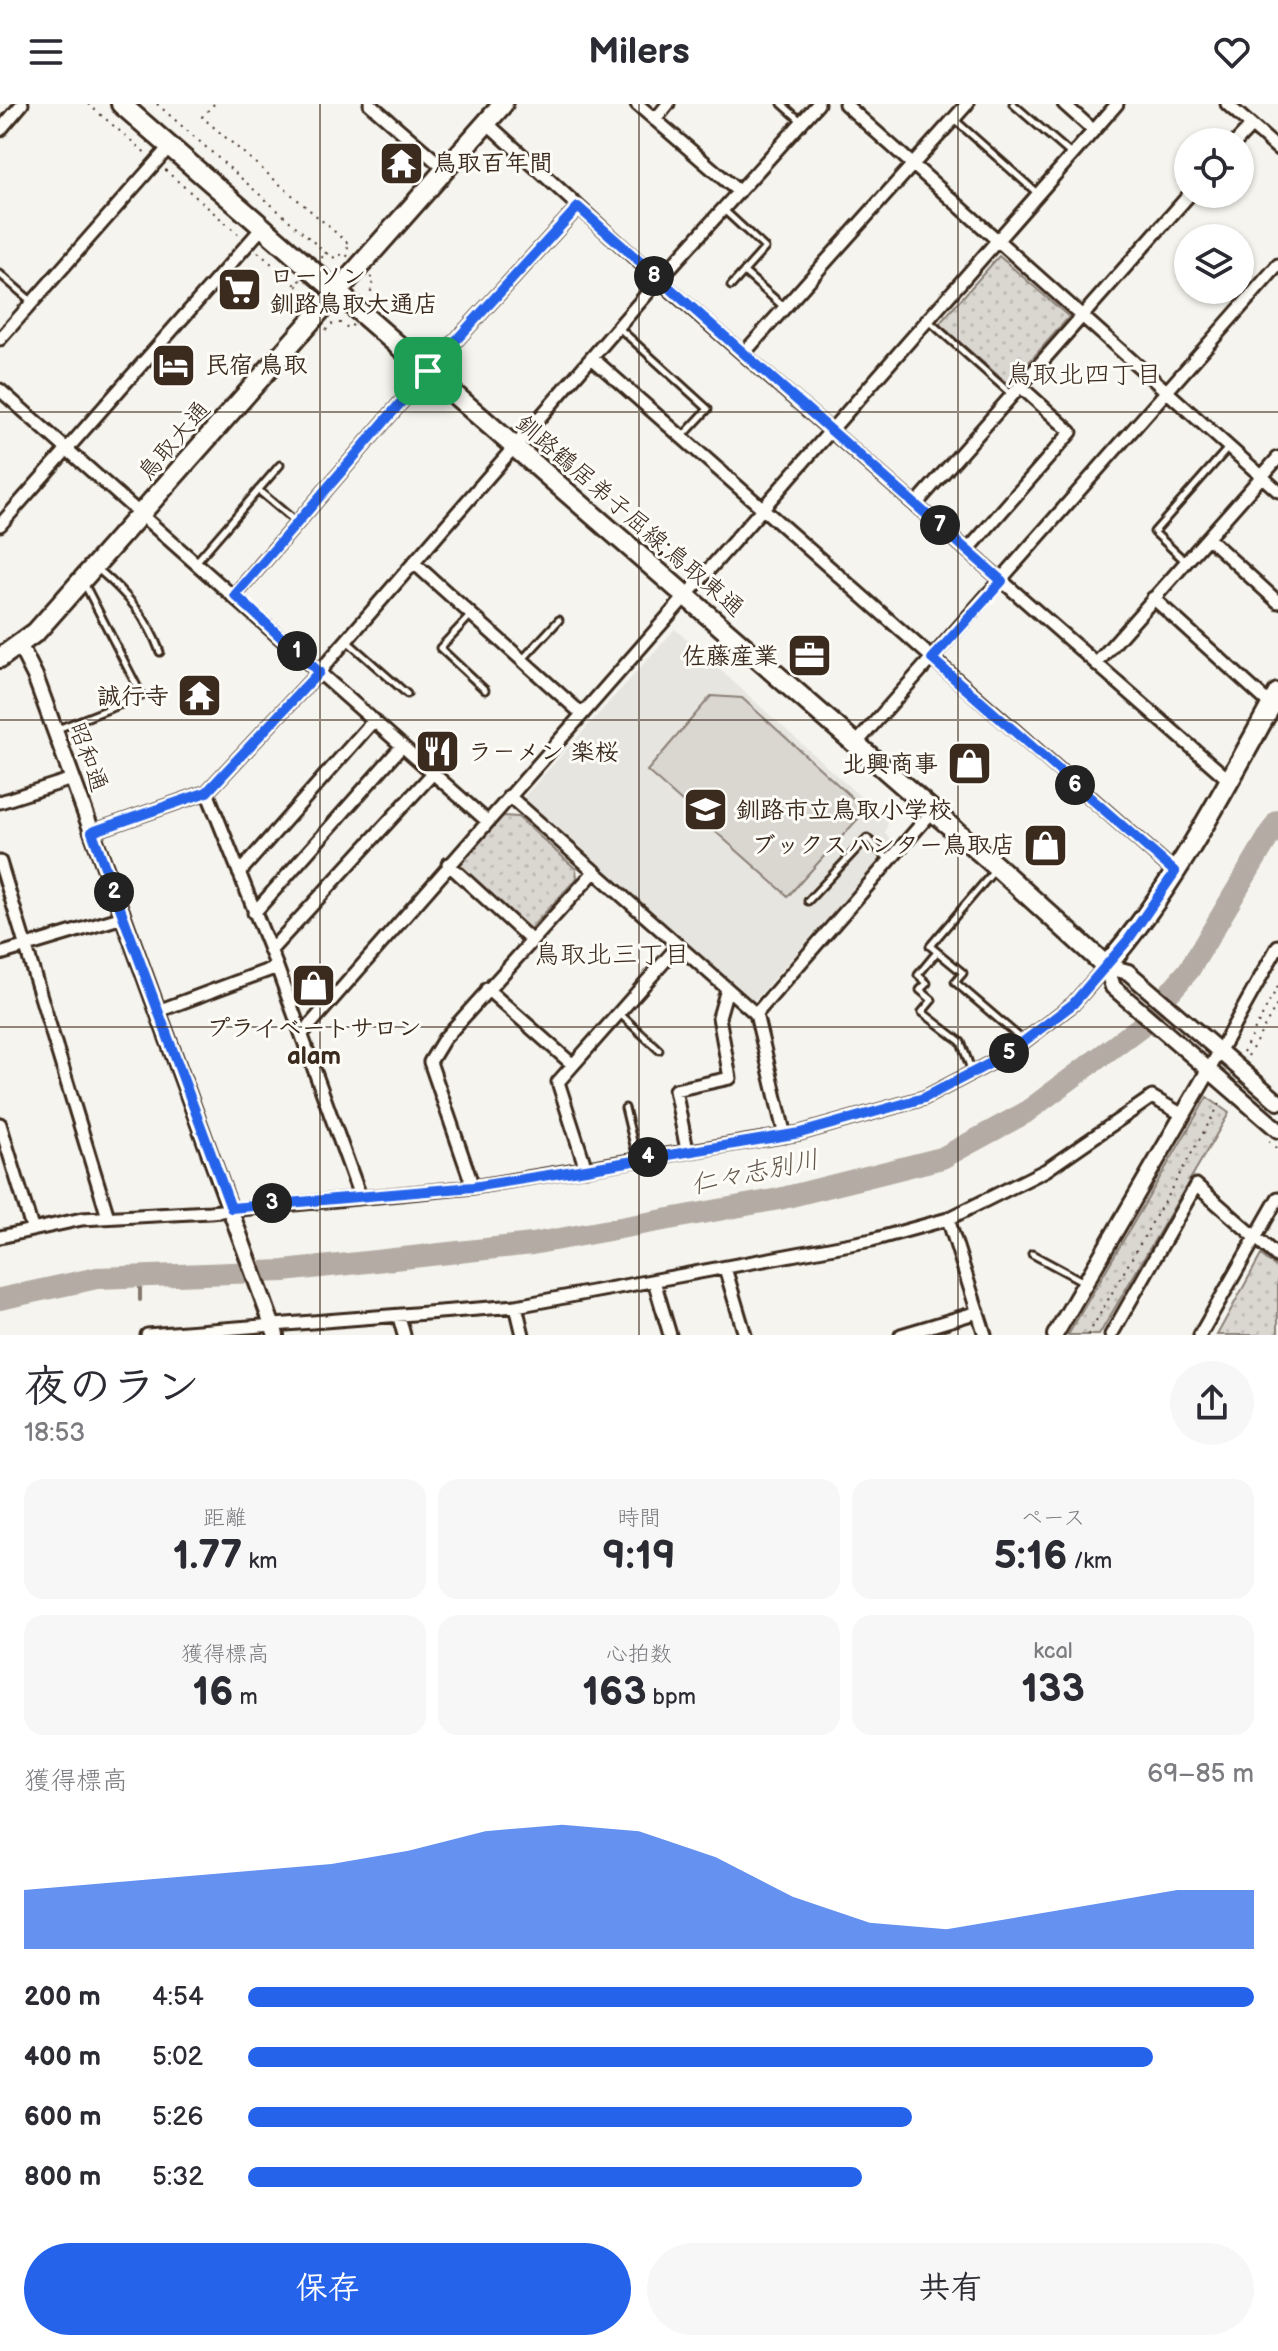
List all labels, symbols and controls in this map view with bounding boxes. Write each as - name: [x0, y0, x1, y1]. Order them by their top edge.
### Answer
- icon: menu: [24, 30, 68, 74]
- icon: heart: [1210, 30, 1254, 74]
- text: Milers: [588, 31, 690, 74]
- map controls: [1174, 128, 1254, 304]
- button: locate: [1174, 128, 1254, 208]
- temple icon: 鳥取百年間: [378, 139, 426, 187]
- place label: 鳥取百年間: [433, 149, 553, 178]
- button: layers: [1174, 224, 1254, 304]
- pin: 8: [634, 256, 674, 296]
- place label: ローソン 釧路鳥取大通店: [270, 262, 438, 319]
- text: 8: [647, 262, 661, 289]
- supermarket icon: ローソン 釧路鳥取大通店: [215, 266, 263, 314]
- pin: [394, 337, 462, 405]
- hotel icon: 民宿 鳥取: [150, 341, 198, 389]
- icon: arrive: [406, 349, 450, 393]
- place label: 民宿 鳥取: [205, 351, 307, 380]
- district label: 鳥取北四丁目: [1006, 360, 1162, 391]
- street label: 鳥取大通: [132, 395, 216, 487]
- street label: 釧路鶴居弟子屈線;鳥取東通: [510, 409, 750, 623]
- pin: 7: [920, 505, 960, 545]
- text: 7: [934, 511, 946, 538]
- pin: 1: [277, 631, 317, 671]
- office icon: 佐藤産業: [785, 632, 833, 680]
- text: 1: [292, 637, 302, 664]
- place label: 佐藤産業: [682, 642, 778, 671]
- temple icon: 誠行寺: [176, 672, 224, 720]
- place label: 誠行寺: [97, 682, 169, 711]
- street label: 昭和通: [62, 718, 114, 796]
- restaurant icon: ラ－メン 楽桜: [413, 728, 461, 776]
- place label: ラ－メン 楽桜: [468, 738, 618, 767]
- shop icon: 北興商事: [945, 740, 993, 788]
- place label: 北興商事: [842, 750, 938, 779]
- pin: 6: [1055, 765, 1095, 805]
- text: 6: [1068, 771, 1082, 798]
- school or university icon: 釧路市立鳥取小学校: [681, 786, 729, 834]
- place label: 釧路市立鳥取小学校: [736, 796, 952, 825]
- shop icon: ブックスハンター鳥取店: [1022, 821, 1070, 869]
- place label: ブックスハンター鳥取店: [751, 831, 1015, 860]
- pin: 2: [94, 872, 134, 912]
- text: 2: [107, 878, 121, 905]
- district label: 鳥取北三丁目: [534, 940, 690, 971]
- shop icon: プライベートサロン alam: [290, 962, 338, 1010]
- place label: プライベートサロン alam: [206, 1014, 422, 1071]
- pin: 5: [989, 1033, 1029, 1073]
- text: 5: [1003, 1039, 1015, 1066]
- pin: 4: [628, 1137, 668, 1177]
- text: 4: [642, 1143, 654, 1170]
- water label: 仁々志別川: [688, 1144, 822, 1202]
- pin: 3: [252, 1183, 292, 1223]
- text: 3: [266, 1189, 278, 1216]
- text: 夜のラン: [24, 1361, 200, 1414]
- button: share: [1170, 1361, 1254, 1445]
- text: 18:53: [24, 1418, 85, 1449]
- text: 距離: [203, 1505, 247, 1532]
- text: 時間: [617, 1505, 661, 1532]
- text: ペース: [1021, 1505, 1085, 1532]
- text: 1.77: [173, 1532, 242, 1580]
- text: 9:19: [602, 1532, 676, 1580]
- text: 5:16: [994, 1532, 1067, 1580]
- text: km: [242, 1548, 277, 1575]
- text: /km: [1067, 1548, 1112, 1575]
- text: kcal: [1033, 1638, 1073, 1665]
- text: 獲得標高: [181, 1641, 269, 1668]
- text: 心拍数: [606, 1641, 672, 1668]
- text: 133: [1021, 1665, 1085, 1713]
- text: 16: [192, 1668, 233, 1716]
- text: 163: [582, 1668, 647, 1716]
- text: m: [233, 1684, 258, 1711]
- text: bpm: [647, 1684, 696, 1711]
- text: 69–85 m: [1147, 1759, 1254, 1790]
- text: 獲得標高: [24, 1766, 128, 1797]
- text: 200 m: [24, 1982, 101, 2013]
- text: 4:54: [152, 1982, 204, 2013]
- text: 400 m: [24, 2042, 101, 2073]
- text: 5:02: [152, 2042, 203, 2073]
- text: 600 m: [24, 2102, 101, 2133]
- text: 5:26: [152, 2102, 203, 2133]
- text: 800 m: [24, 2162, 101, 2193]
- text: 5:32: [152, 2162, 203, 2193]
- button: 保存: [24, 2243, 631, 2335]
- button: 共有: [647, 2243, 1254, 2335]

